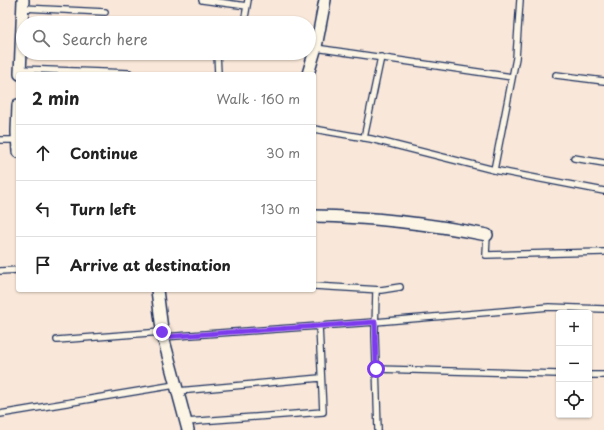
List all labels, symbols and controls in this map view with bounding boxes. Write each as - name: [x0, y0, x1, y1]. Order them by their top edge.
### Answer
- search box: [16, 16, 316, 60]
- icon: search: [30, 27, 52, 49]
- text: Search here: [62, 27, 148, 50]
- text: 2 min: [32, 85, 79, 111]
- text: Walk · 160 m: [217, 89, 300, 108]
- text: Continue: [70, 141, 138, 164]
- icon: ahead: [32, 142, 54, 164]
- text: 30 m: [266, 143, 300, 162]
- text: Turn left: [70, 197, 136, 220]
- icon: left: [32, 198, 54, 220]
- text: 130 m: [261, 199, 300, 218]
- text: Arrive at destination: [70, 253, 231, 276]
- icon: arrive: [32, 254, 54, 276]
- map controls: [556, 310, 592, 418]
- button: +: [556, 310, 592, 346]
- route end: [153, 323, 171, 341]
- button: −: [556, 346, 592, 382]
- route start: [367, 360, 385, 378]
- button: locate: [556, 382, 592, 418]

